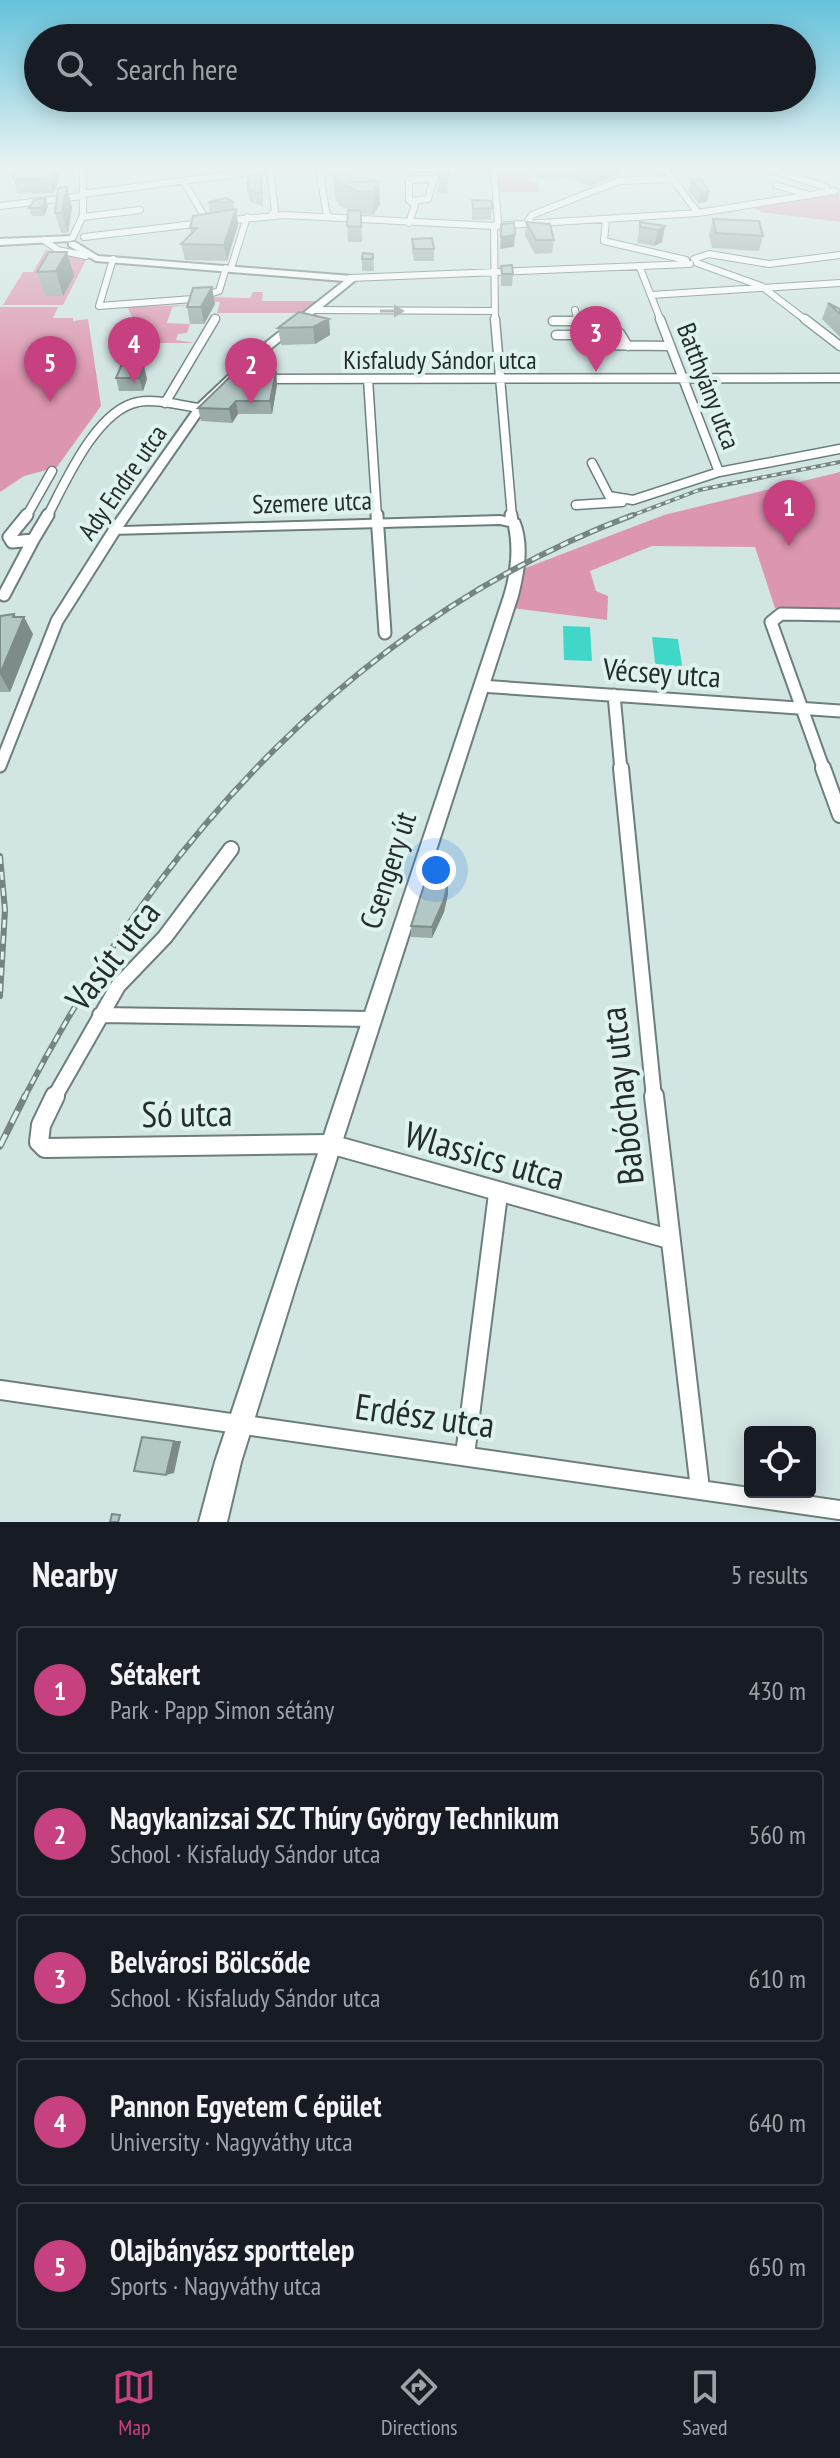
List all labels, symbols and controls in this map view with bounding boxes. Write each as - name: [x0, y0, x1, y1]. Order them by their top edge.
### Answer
- search box: [24, 24, 816, 112]
- icon: search: [52, 46, 96, 90]
- text: Search here: [116, 49, 238, 88]
- one-way arrow: [380, 304, 405, 317]
- pin: 3: [570, 306, 622, 372]
- pin: 4: [108, 317, 160, 383]
- street label: Batthyány utca: [670, 318, 748, 454]
- pin: 5: [24, 336, 76, 402]
- pin: 2: [225, 338, 277, 404]
- street label: Kisfaludy Sándor utca: [343, 343, 537, 376]
- street label: Ady Endre utca: [70, 418, 174, 546]
- pin: 1: [763, 480, 815, 546]
- street label: Szemere utca: [252, 483, 372, 521]
- street label: Vécsey utca: [601, 648, 722, 696]
- street label: Csengery út: [350, 806, 424, 933]
- your location: [416, 850, 456, 890]
- street label: Vasút utca: [54, 890, 170, 1020]
- street label: Babóchay utca: [588, 1005, 654, 1187]
- street label: Só utca: [141, 1089, 233, 1137]
- street label: Wlassics utca: [400, 1110, 570, 1200]
- street label: Erdész utca: [352, 1382, 498, 1448]
- map controls: [744, 1426, 816, 1498]
- button: locate: [744, 1426, 816, 1498]
- text: Nearby: [32, 1552, 117, 1596]
- text: 5 results: [731, 1558, 808, 1591]
- text: Sétakert: [110, 1654, 200, 1693]
- text: 1: [54, 1674, 66, 1707]
- text: 430 m: [748, 1674, 806, 1707]
- text: Park · Papp Simon sétány: [110, 1693, 334, 1726]
- text: Nagykanizsai SZC Thúry György Technikum: [110, 1798, 559, 1837]
- text: 2: [54, 1818, 66, 1851]
- text: 560 m: [748, 1818, 806, 1851]
- text: School · Kisfaludy Sándor utca: [110, 1837, 380, 1870]
- text: Belvárosi Bölcsőde: [110, 1942, 311, 1981]
- text: 3: [54, 1962, 66, 1995]
- text: 610 m: [748, 1962, 806, 1995]
- text: School · Kisfaludy Sándor utca: [110, 1981, 380, 2014]
- text: Pannon Egyetem C épület: [110, 2086, 381, 2125]
- text: 4: [54, 2106, 66, 2139]
- text: 640 m: [748, 2106, 806, 2139]
- text: University · Nagyváthy utca: [110, 2125, 353, 2158]
- text: Olajbányász sporttelep: [110, 2230, 354, 2269]
- text: 5: [54, 2250, 66, 2283]
- text: 650 m: [748, 2250, 806, 2283]
- text: Sports · Nagyváthy utca: [110, 2269, 321, 2302]
- tab: Map: [112, 2365, 156, 2441]
- tab: Directions: [381, 2365, 458, 2441]
- tab: Saved: [682, 2365, 728, 2441]

